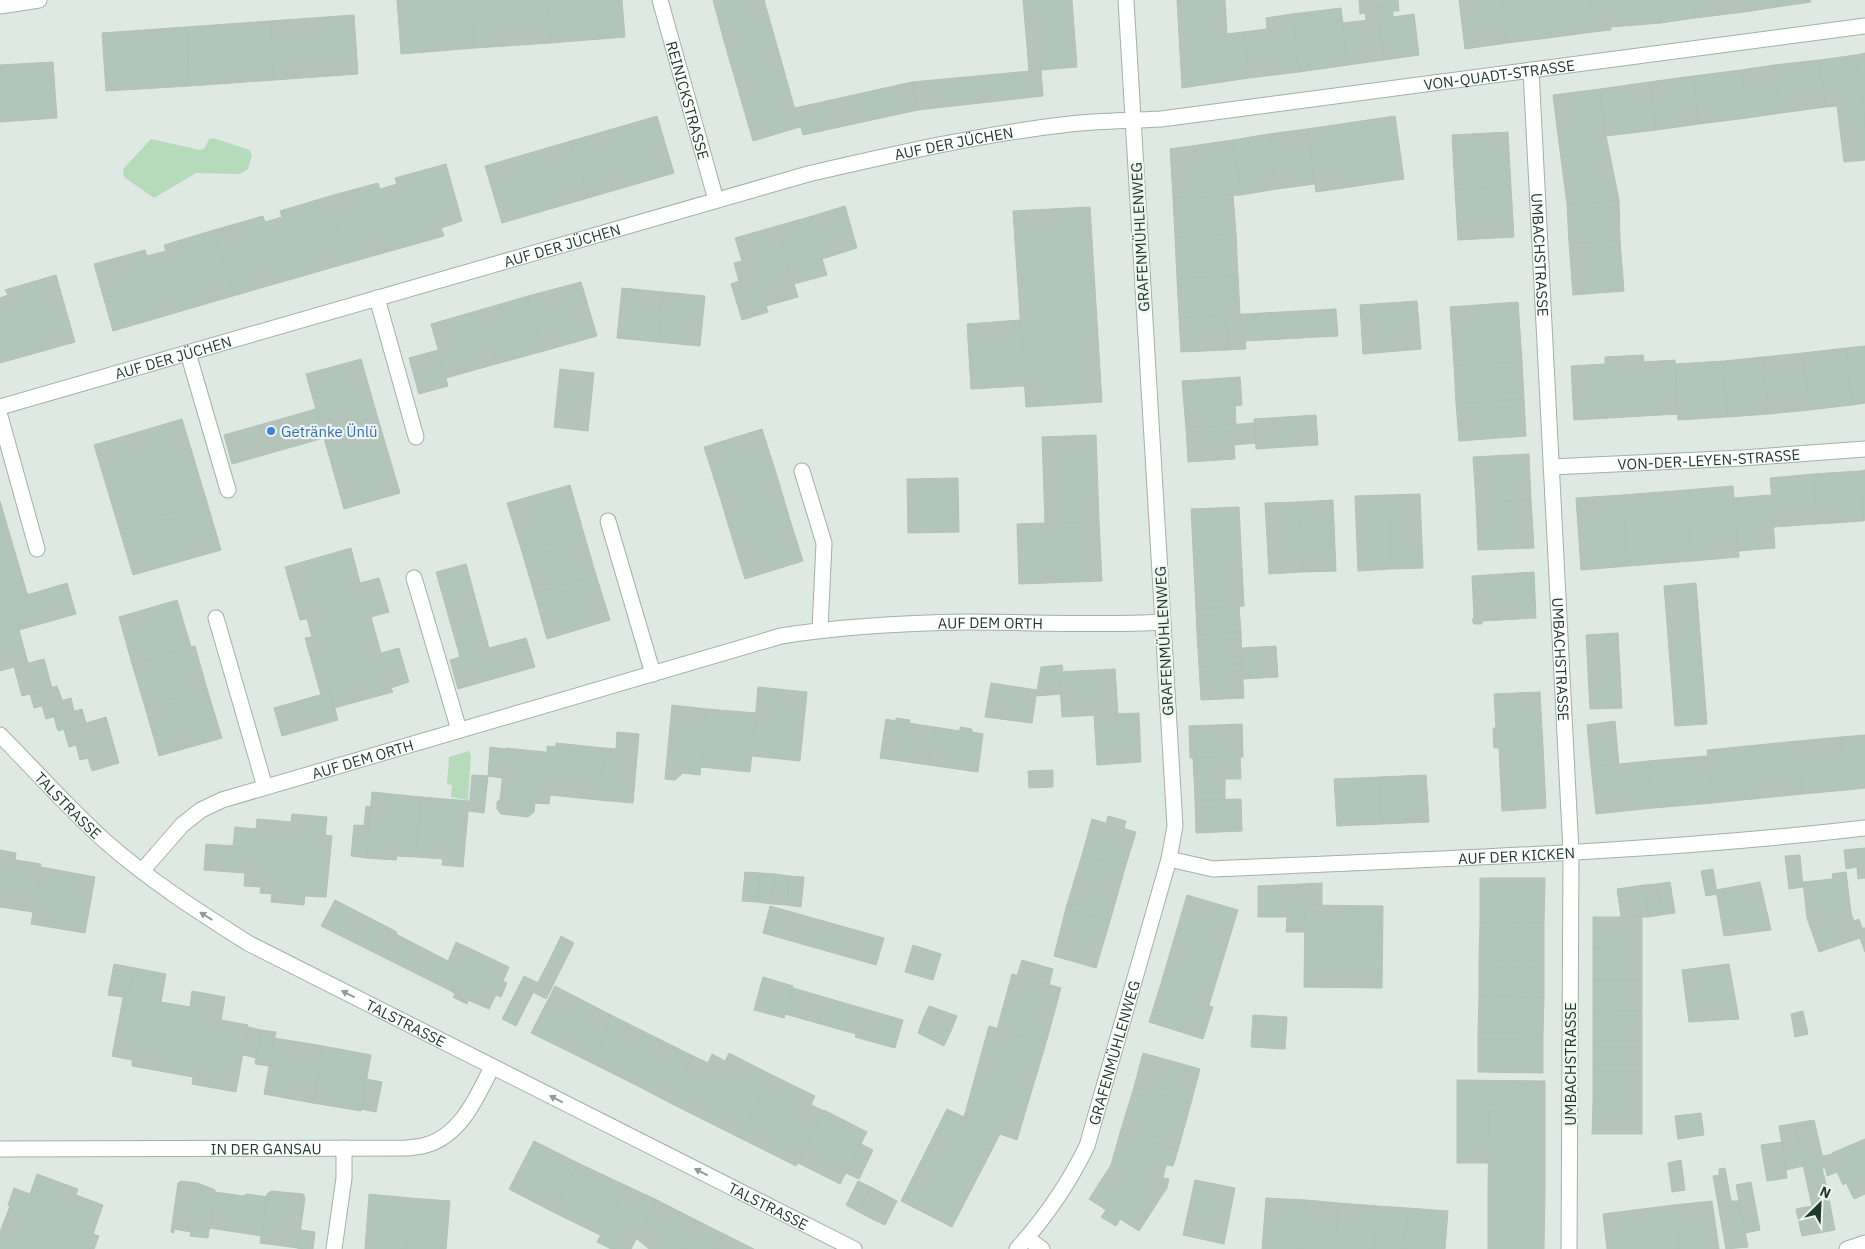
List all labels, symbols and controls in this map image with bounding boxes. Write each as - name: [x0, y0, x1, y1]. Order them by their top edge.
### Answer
- street label: REINICKSTRASSE: [662, 39, 714, 162]
- street label: VON-QUADT-STRASSE: [1422, 55, 1576, 94]
- street label: AUF DER JÜCHEN: [893, 122, 1015, 164]
- street label: GRAFENMÜHLENWEG: [1127, 162, 1153, 312]
- street label: UMBACHSTRASSE: [1528, 192, 1553, 317]
- street label: AUF DER JÜCHEN: [502, 219, 623, 271]
- street label: AUF DER JÜCHEN: [112, 331, 234, 383]
- place label: Getränke Ünlü: [281, 422, 378, 441]
- marker: Getränke Ünlü: [265, 425, 277, 437]
- street label: VON-DER-LEYEN-STRASSE: [1617, 444, 1801, 473]
- street label: GRAFENMÜHLENWEG: [1151, 566, 1177, 716]
- street label: UMBACHSTRASSE: [1548, 597, 1574, 722]
- street label: AUF DEM ORTH: [937, 612, 1043, 633]
- street label: AUF DEM ORTH: [310, 735, 416, 783]
- street label: TALSTRASSE: [31, 768, 106, 843]
- street label: AUF DER KICKEN: [1458, 843, 1576, 868]
- one-way arrow: [199, 911, 212, 921]
- street label: GRAFENMÜHLENWEG: [1084, 978, 1143, 1127]
- one-way arrow: [341, 990, 355, 998]
- street label: TALSTRASSE: [363, 995, 449, 1051]
- street label: UMBACHSTRASSE: [1561, 1002, 1580, 1126]
- one-way arrow: [548, 1095, 563, 1103]
- street label: IN DER GANSAU: [210, 1139, 322, 1158]
- one-way arrow: [694, 1168, 708, 1176]
- street label: TALSTRASSE: [725, 1178, 812, 1234]
- north arrow: [1795, 1179, 1845, 1229]
- text: N: [1817, 1182, 1834, 1202]

